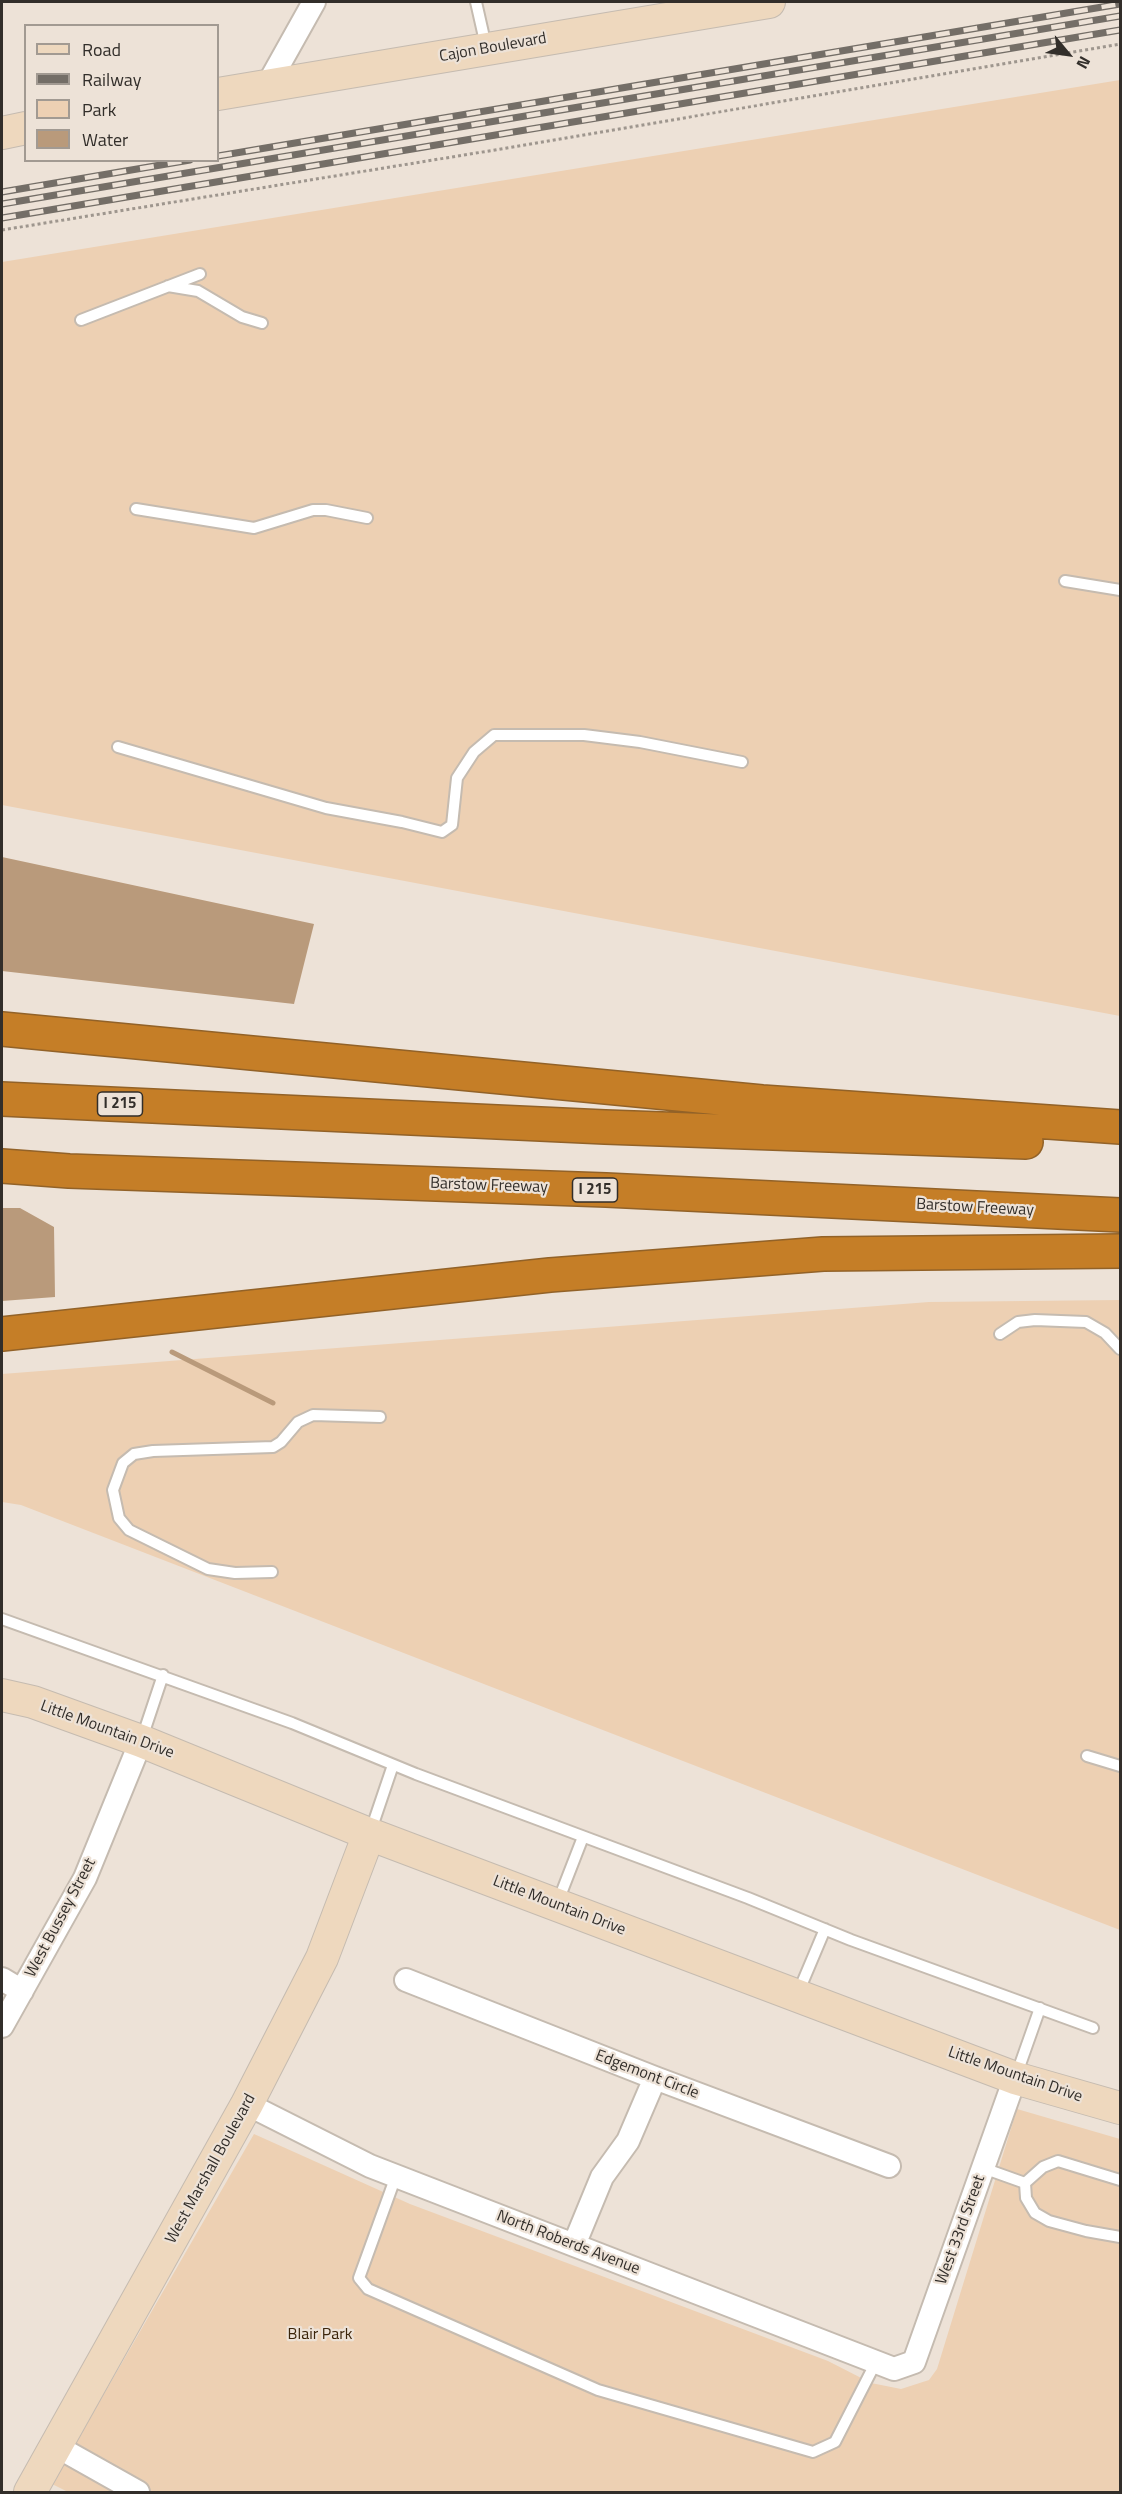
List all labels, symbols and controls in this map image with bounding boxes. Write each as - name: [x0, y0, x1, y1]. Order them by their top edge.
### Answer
- legend: [24, 24, 219, 162]
- north arrow: [1038, 24, 1098, 84]
- street label: Cajon Boulevard: [438, 29, 548, 67]
- text: Road: [82, 36, 121, 63]
- text: N: [1071, 52, 1097, 73]
- text: Railway: [82, 66, 141, 93]
- text: Park: [82, 96, 116, 123]
- text: Water: [82, 126, 128, 153]
- road number: I 215: [98, 1092, 142, 1116]
- street label: Barstow Freeway: [430, 1174, 548, 1198]
- road number: I 215: [572, 1178, 618, 1202]
- street label: Barstow Freeway: [916, 1195, 1034, 1221]
- street label: Little Mountain Drive: [38, 1697, 176, 1763]
- street label: West Bussey Street: [21, 1855, 101, 1981]
- street label: Little Mountain Drive: [490, 1872, 628, 1940]
- street label: Little Mountain Drive: [945, 2043, 1085, 2107]
- street label: Edgemont Circle: [593, 2046, 701, 2104]
- street label: West Marshall Boulevard: [162, 2091, 260, 2247]
- street label: West 33rd Street: [932, 2173, 990, 2287]
- street label: North Roberds Avenue: [494, 2207, 642, 2279]
- park label: Blair Park: [288, 2325, 352, 2345]

